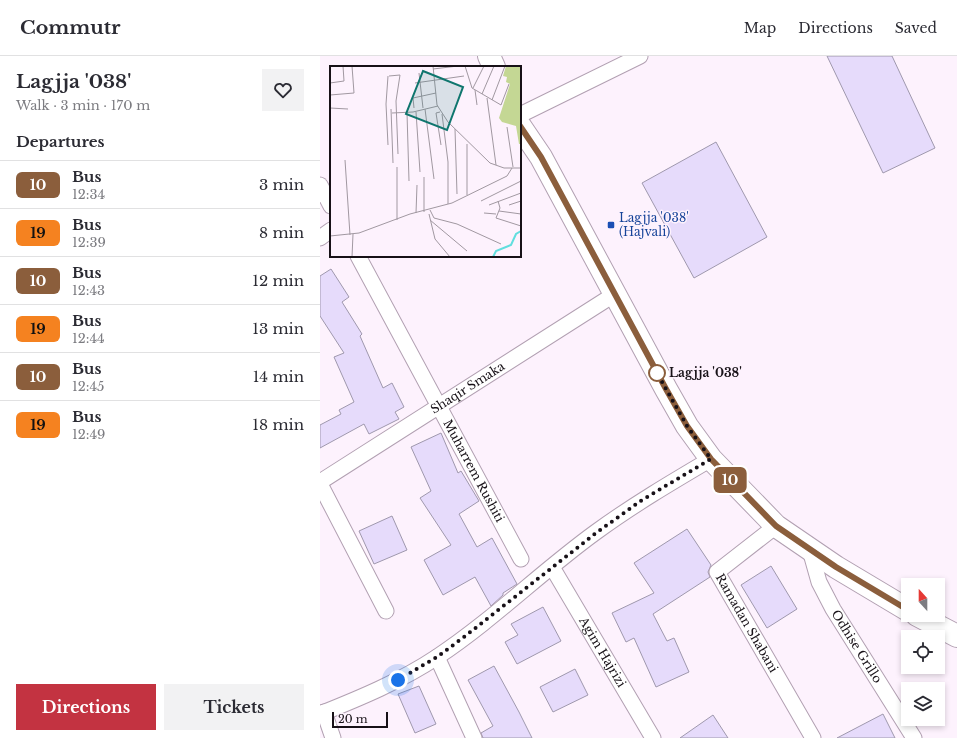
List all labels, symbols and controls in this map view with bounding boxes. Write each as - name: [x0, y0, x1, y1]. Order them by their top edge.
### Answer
- text: Commutr: [20, 16, 120, 39]
- text: Map: [744, 19, 776, 37]
- text: Directions: [798, 19, 873, 37]
- text: Saved: [895, 19, 937, 37]
- inset map: [330, 66, 521, 257]
- button: heart: [262, 69, 304, 111]
- text: Lagjja '038': [16, 70, 131, 93]
- text: Walk · 3 min · 170 m: [16, 97, 150, 114]
- text: Departures: [16, 132, 105, 151]
- text: Bus: [72, 167, 102, 186]
- text: 3 min: [259, 175, 304, 194]
- text: 10: [30, 176, 46, 194]
- text: 12:34: [72, 186, 105, 203]
- place label: Lagjja '038' (Hajvali): [619, 210, 689, 239]
- text: Bus: [72, 215, 102, 234]
- marker: Lagjja '038' (Hajvali): [606, 220, 616, 230]
- text: 8 min: [259, 223, 304, 242]
- text: 19: [30, 224, 46, 242]
- text: 12:39: [72, 234, 106, 251]
- text: Bus: [72, 263, 102, 282]
- text: 12 min: [252, 271, 304, 290]
- text: 10: [30, 272, 46, 290]
- text: 12:43: [72, 282, 105, 299]
- text: Bus: [72, 311, 102, 330]
- text: 13 min: [252, 319, 304, 338]
- text: 19: [30, 320, 46, 338]
- text: 12:44: [72, 330, 105, 347]
- street label: Shaqir Smaka: [428, 358, 507, 417]
- text: Bus: [72, 359, 102, 378]
- marker: Lagjja '038': [648, 364, 666, 382]
- place label: Lagjja '038': [669, 365, 742, 380]
- text: 14 min: [253, 367, 304, 386]
- text: 10: [30, 368, 46, 386]
- text: 12:45: [72, 378, 105, 395]
- text: Bus: [72, 407, 102, 426]
- text: 18 min: [252, 415, 304, 434]
- text: 19: [30, 416, 46, 434]
- street label: Muharrem Rushiti: [440, 417, 508, 525]
- text: 12:49: [72, 426, 105, 443]
- line badge: 10: [712, 467, 748, 493]
- text: 10: [722, 471, 738, 489]
- street label: Ramadan Shabani: [713, 571, 782, 675]
- north arrow: [901, 578, 945, 622]
- map controls: [901, 578, 945, 726]
- street label: Odhise Grillo: [828, 607, 886, 686]
- street label: Agim Hajrizi: [576, 613, 629, 690]
- button: locate: [901, 630, 945, 674]
- your location: [388, 670, 408, 690]
- button: layers: [901, 682, 945, 726]
- button: Directions: [16, 684, 156, 730]
- button: Tickets: [164, 684, 304, 730]
- scale bar: [332, 710, 388, 729]
- text: 20 m: [338, 712, 368, 726]

